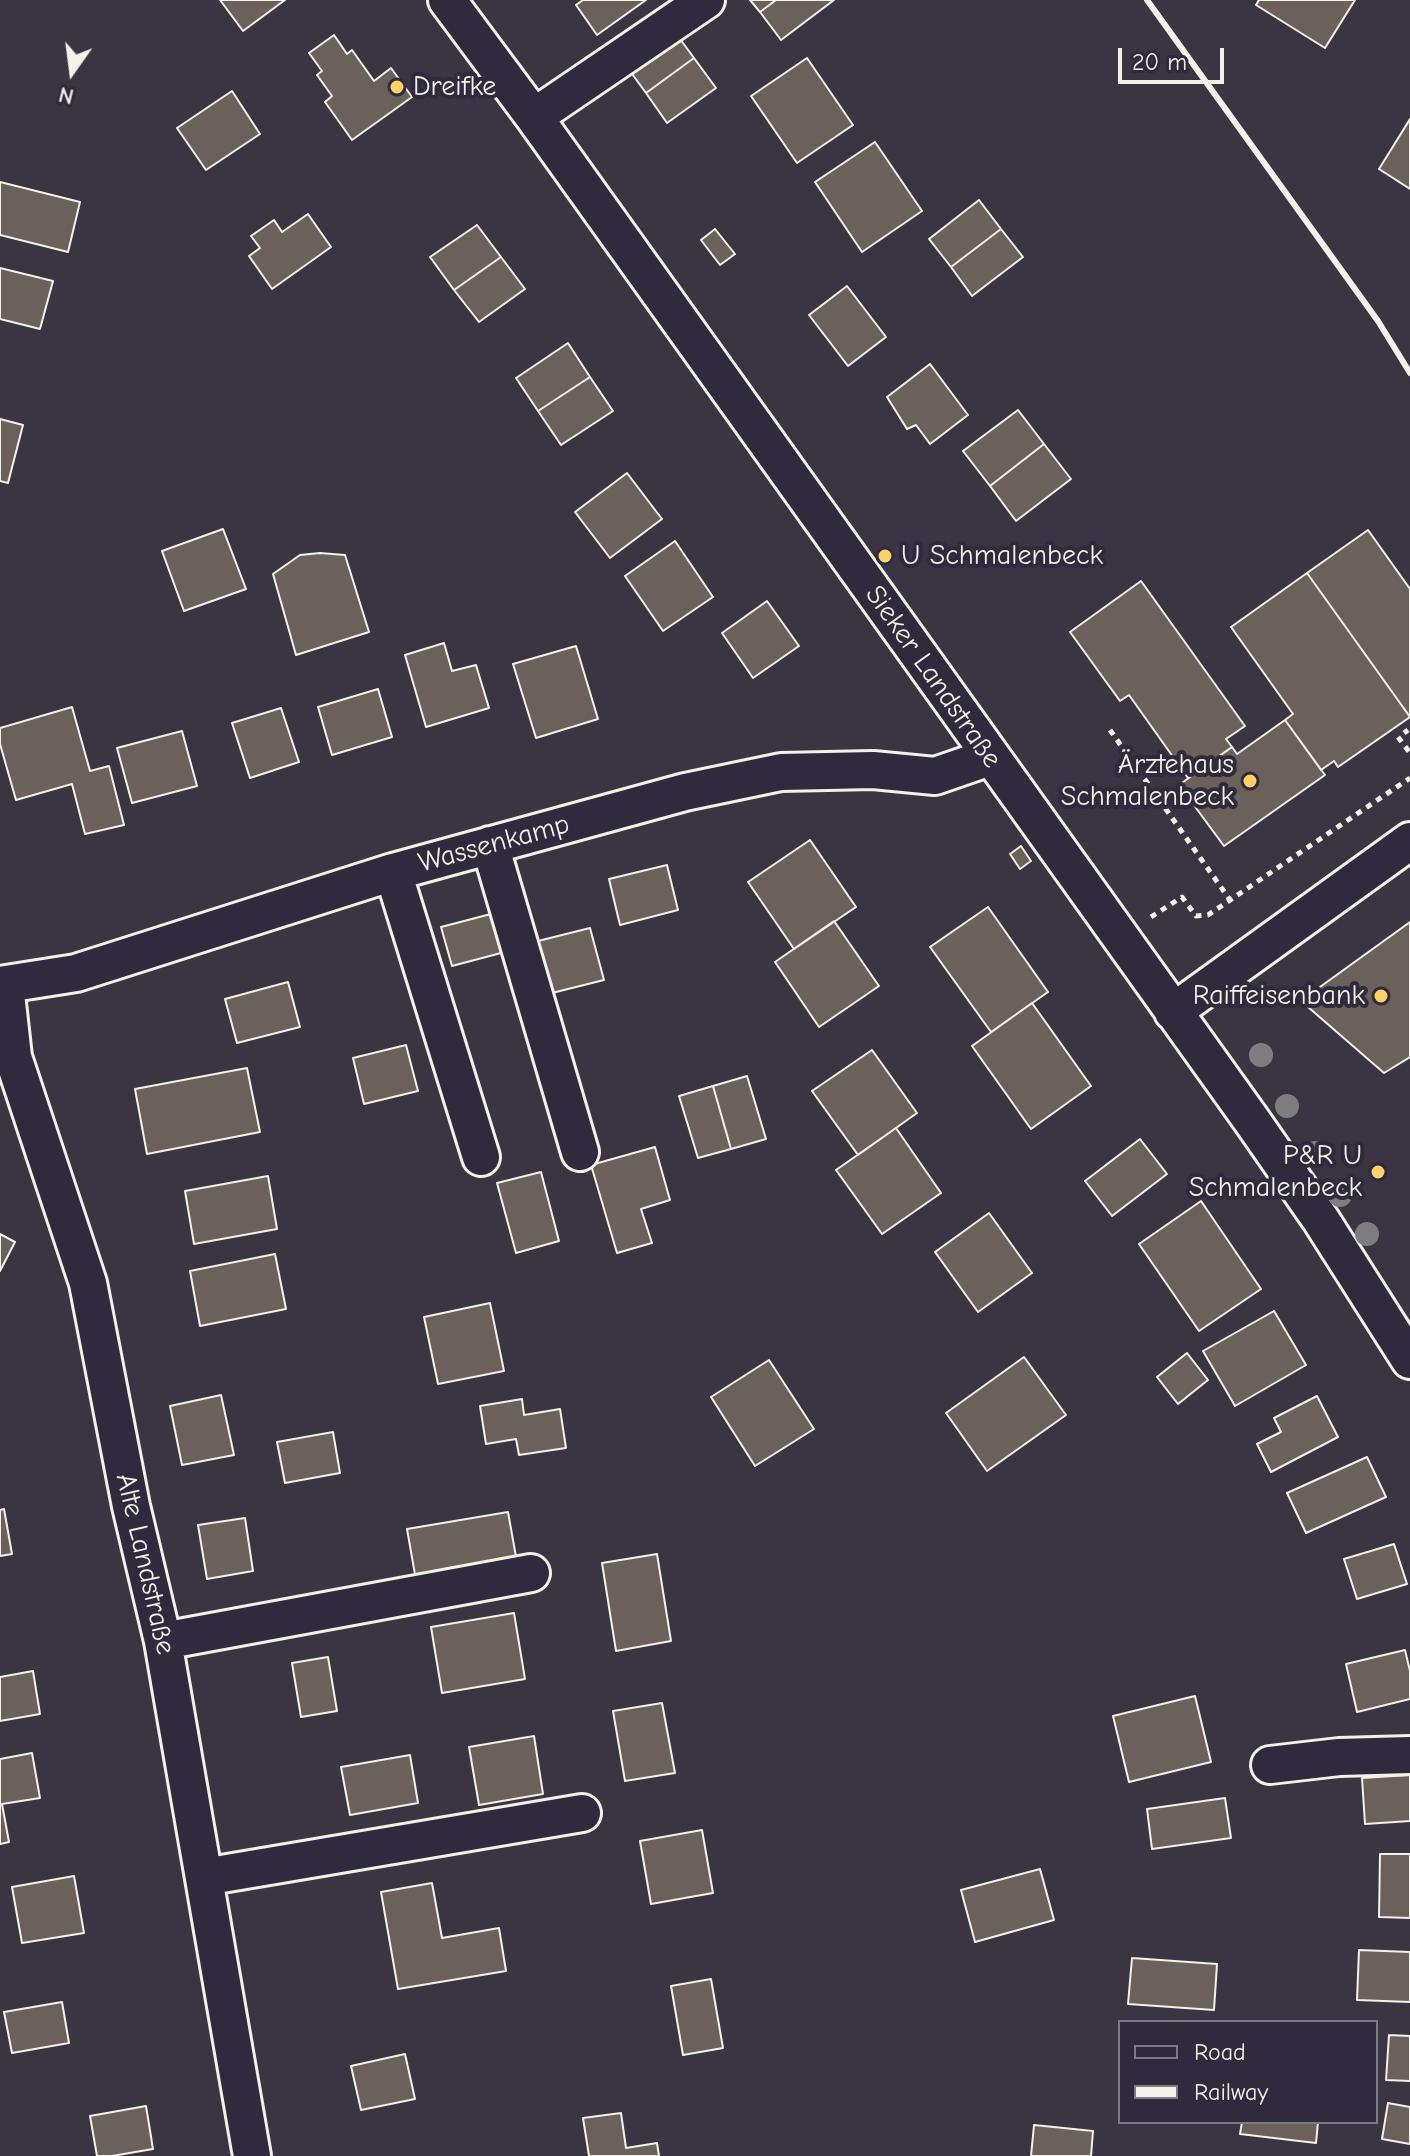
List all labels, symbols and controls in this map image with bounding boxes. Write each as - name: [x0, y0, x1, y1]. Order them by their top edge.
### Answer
- north arrow: [32, 32, 112, 112]
- scale bar: [1122, 32, 1228, 82]
- text: 20 m: [1132, 48, 1187, 76]
- place label: Dreifke: [413, 70, 496, 104]
- marker: Dreifke: [388, 78, 406, 96]
- text: N: [56, 81, 76, 110]
- place label: U Schmalenbeck: [901, 539, 1103, 573]
- marker: U Schmalenbeck: [876, 547, 894, 565]
- street label: Sieker Landstraße: [858, 579, 1008, 775]
- place label: Ärztehaus Schmalenbeck: [1061, 748, 1234, 814]
- marker: Ärztehaus Schmalenbeck: [1241, 772, 1259, 790]
- street label: Wassenkamp: [415, 808, 573, 880]
- place label: Raiffeisenbank: [1193, 979, 1365, 1013]
- marker: Raiffeisenbank: [1372, 987, 1390, 1005]
- place label: P&R U Schmalenbeck: [1189, 1139, 1362, 1205]
- marker: P&R U Schmalenbeck: [1369, 1163, 1387, 1181]
- street label: Alte Landstraße: [108, 1470, 182, 1658]
- legend: [1118, 2020, 1378, 2124]
- text: Road: [1194, 2038, 1246, 2066]
- text: Railway: [1194, 2078, 1268, 2106]

